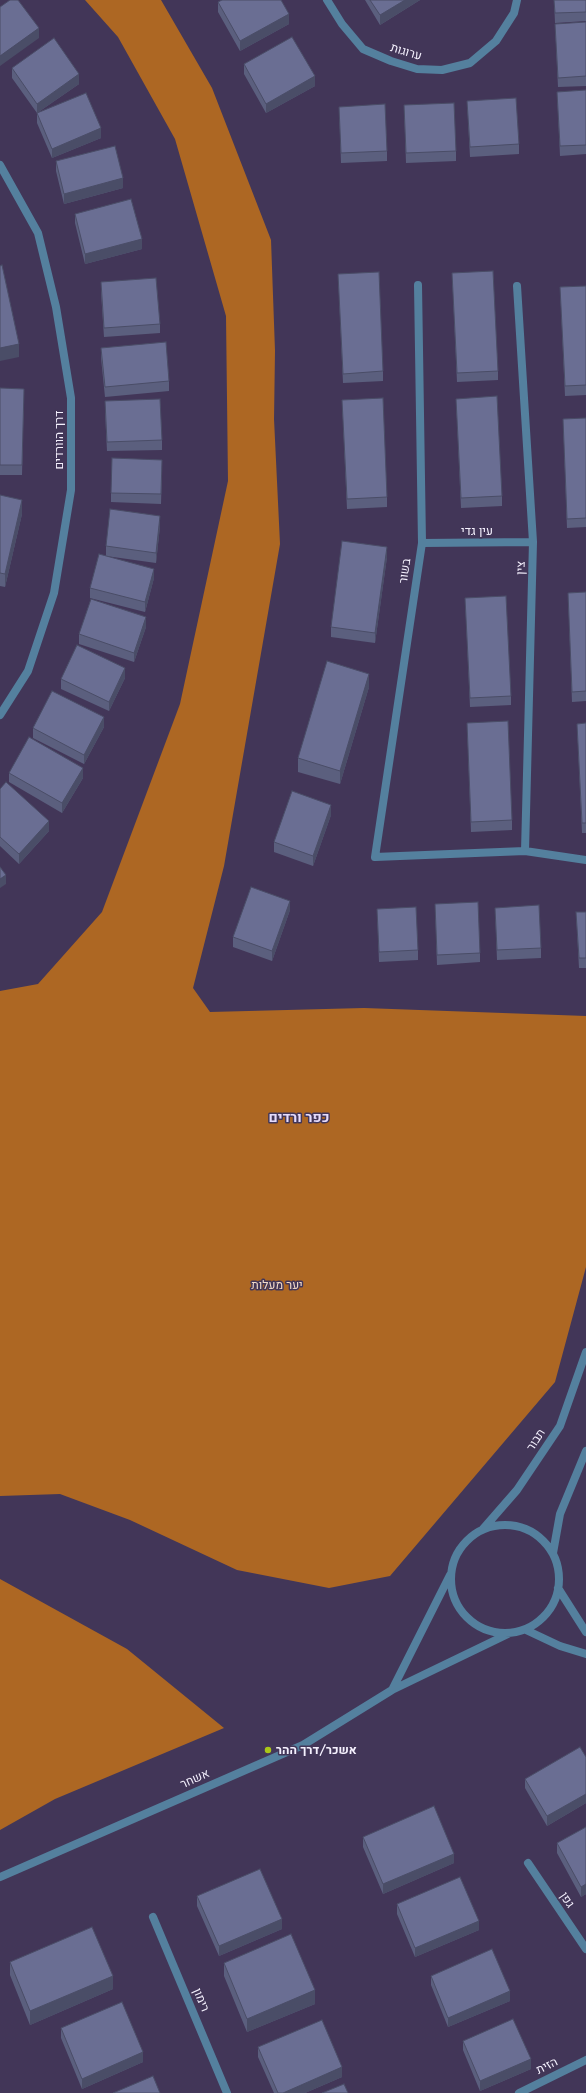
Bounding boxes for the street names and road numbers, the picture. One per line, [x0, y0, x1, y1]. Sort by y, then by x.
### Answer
street label: ערוגות [389, 40, 423, 64]
street label: דרך הוורדים [52, 411, 66, 469]
street label: עין גדי [461, 524, 493, 538]
street label: בשור [396, 557, 414, 585]
street label: צין [514, 561, 528, 575]
street label: תבור [524, 1426, 548, 1454]
street label: אשחר [178, 1766, 212, 1792]
street label: גפן [557, 1890, 577, 1910]
street label: רימון [190, 1986, 212, 2014]
street label: הזית [534, 2055, 560, 2077]

